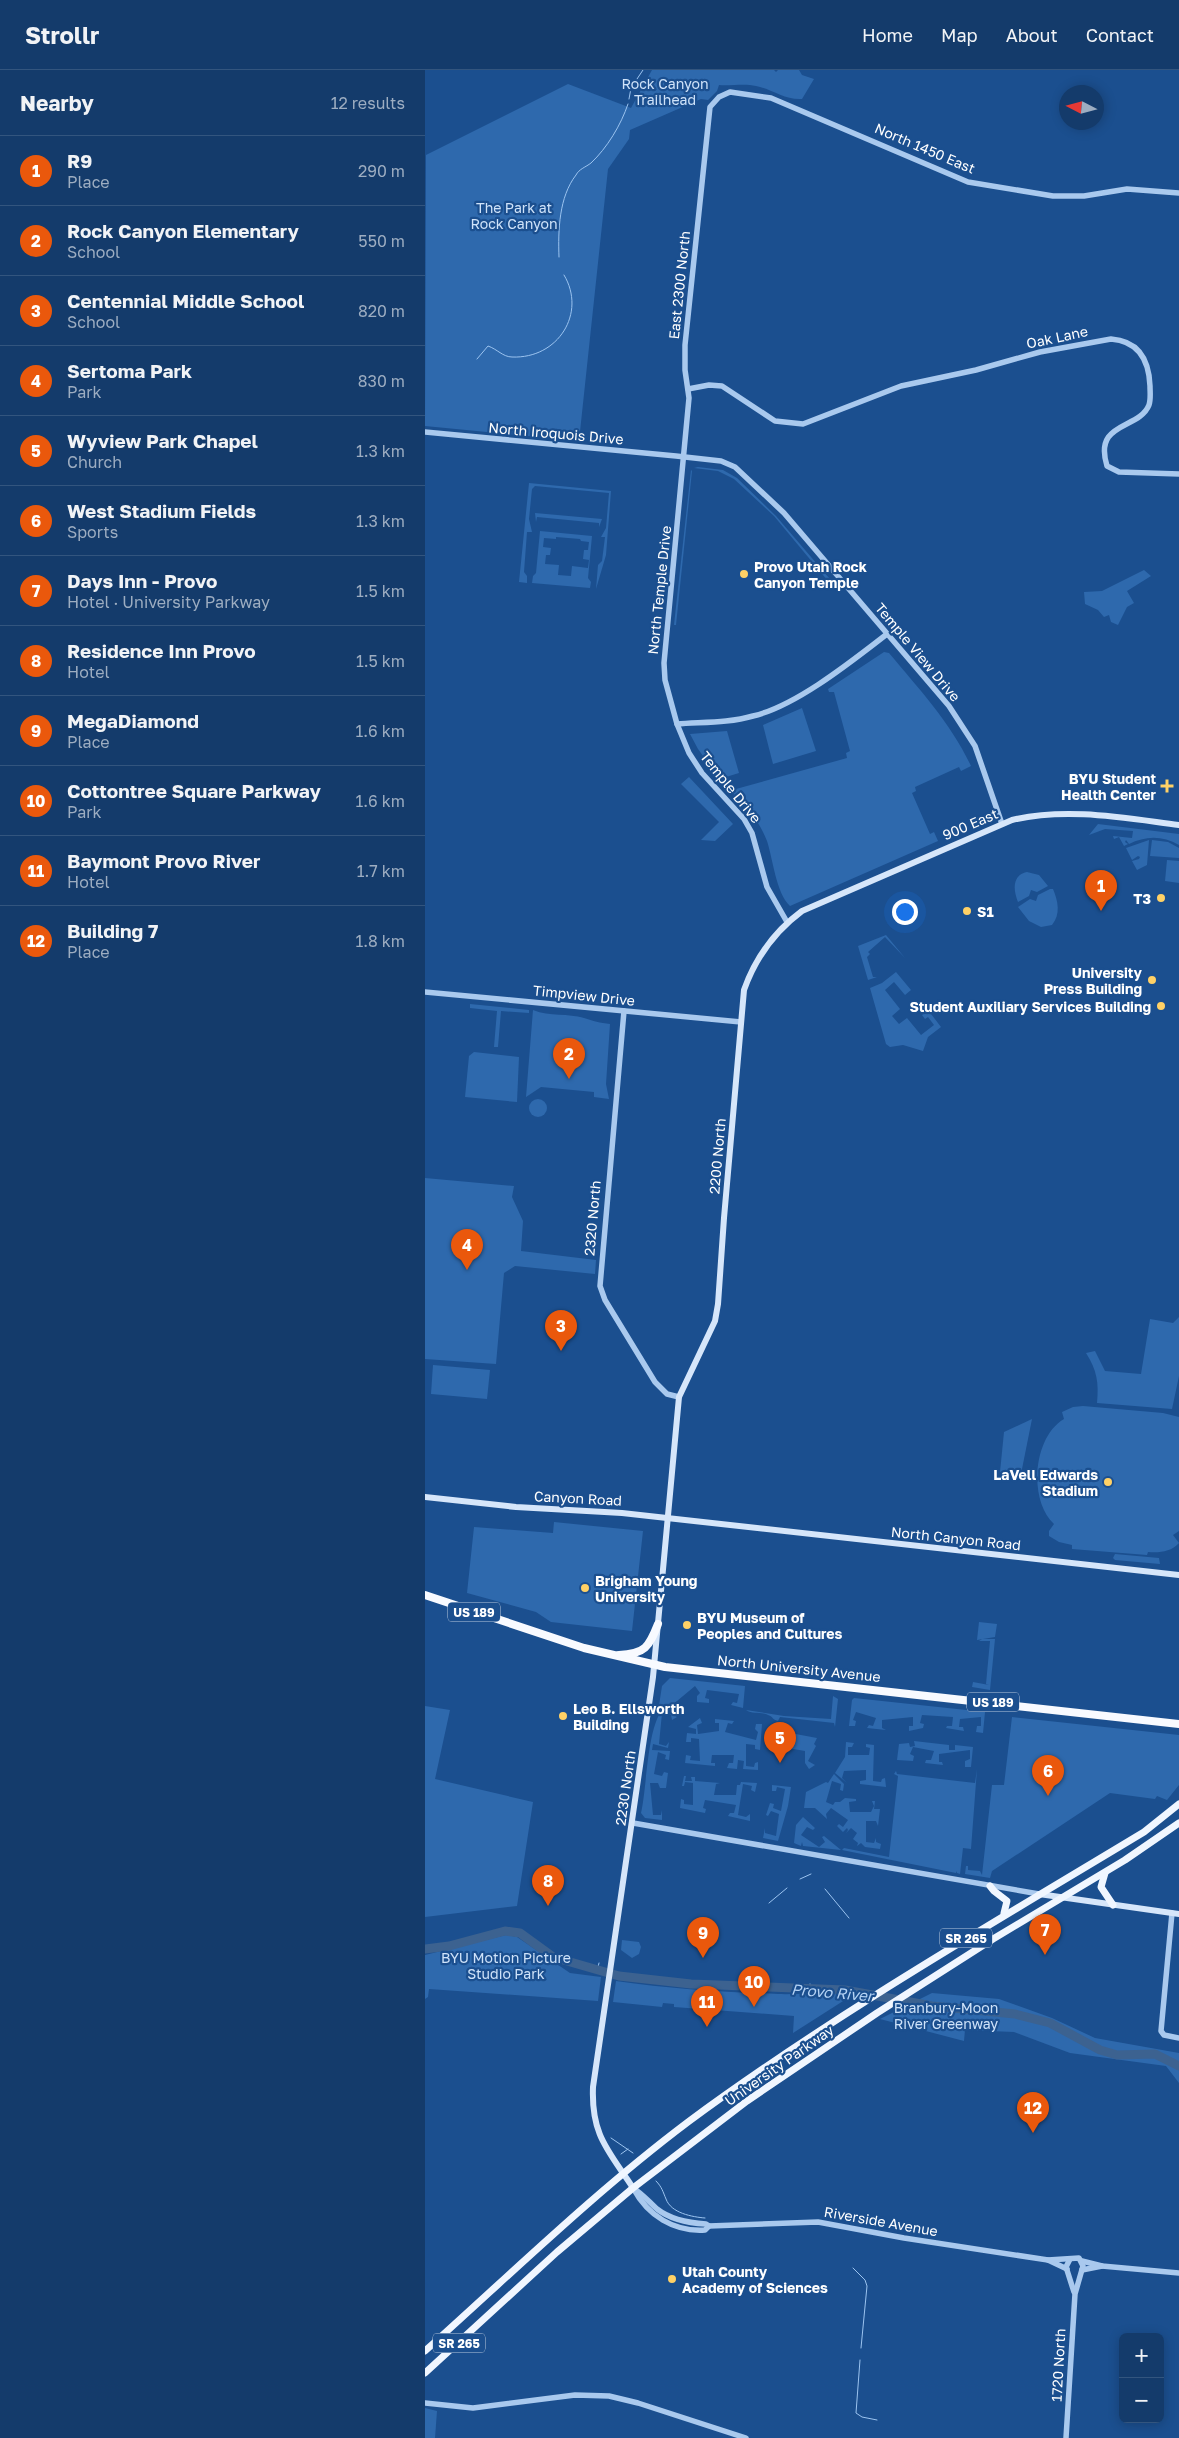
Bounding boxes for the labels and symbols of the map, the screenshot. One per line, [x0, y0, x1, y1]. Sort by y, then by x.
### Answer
park label: Rock Canyon Trailhead [621, 75, 709, 108]
north arrow [1059, 85, 1104, 130]
street label: North 1450 East [872, 119, 978, 177]
park label: The Park at Rock Canyon [470, 199, 558, 232]
street label: East 2300 North [665, 230, 693, 340]
street label: Oak Lane [1025, 322, 1089, 352]
street label: North Iroquois Drive [488, 419, 624, 447]
street label: North Temple Drive [644, 525, 674, 655]
place label: Provo Utah Rock Canyon Temple [754, 558, 867, 591]
marker: Provo Utah Rock Canyon Temple [738, 568, 750, 580]
street label: Temple View Drive [872, 599, 964, 705]
street label: Temple Drive [697, 748, 765, 826]
place label: BYU Student Health Center [1061, 770, 1157, 803]
marker: BYU Student Health Center [1160, 779, 1174, 793]
street label: 900 East [940, 805, 1000, 843]
pin: 1 [1085, 870, 1117, 911]
place label: T3 [1133, 890, 1151, 907]
marker: T3 [1155, 892, 1167, 904]
your location [892, 899, 918, 925]
place label: S1 [977, 903, 994, 920]
marker: S1 [961, 905, 973, 917]
place label: University Press Building [1044, 964, 1143, 997]
marker: University Press Building [1146, 974, 1158, 986]
street label: Timpview Drive [532, 981, 636, 1009]
place label: Student Auxiliary Services Building [909, 998, 1151, 1015]
marker: Student Auxiliary Services Building [1155, 1000, 1167, 1012]
pin: 2 [553, 1038, 585, 1079]
street label: 2200 North [705, 1117, 729, 1195]
street label: 2320 North [580, 1180, 604, 1256]
pin: 4 [451, 1229, 483, 1270]
pin: 3 [545, 1310, 577, 1351]
place label: LaVell Edwards Stadium [993, 1466, 1098, 1499]
marker: LaVell Edwards Stadium [1102, 1476, 1114, 1488]
street label: Canyon Road [534, 1487, 622, 1509]
street label: North Canyon Road [890, 1523, 1022, 1553]
place label: Brigham Young University [595, 1572, 697, 1605]
marker: Brigham Young University [579, 1582, 591, 1594]
road number: US 189 [448, 1602, 500, 1621]
place label: BYU Museum of Peoples and Cultures [697, 1609, 843, 1642]
marker: BYU Museum of Peoples and Cultures [681, 1619, 693, 1631]
street label: North University Avenue [717, 1651, 881, 1685]
road number: US 189 [967, 1692, 1019, 1711]
place label: Leo B. Ellsworth Building [573, 1700, 685, 1733]
marker: Leo B. Ellsworth Building [557, 1710, 569, 1722]
pin: 5 [764, 1722, 796, 1763]
street label: 2230 North [611, 1749, 639, 1827]
pin: 6 [1032, 1755, 1064, 1796]
pin: 8 [532, 1865, 564, 1906]
pin: 7 [1029, 1914, 1061, 1955]
pin: 9 [687, 1917, 719, 1958]
road number: SR 265 [940, 1929, 992, 1948]
park label: BYU Motion Picture Studio Park [441, 1949, 571, 1982]
pin: 10 [738, 1966, 770, 2007]
water label: Provo River [790, 1979, 876, 2005]
pin: 11 [691, 1986, 723, 2027]
park label: Branbury-Moon River Greenway [894, 1999, 998, 2032]
street label: University Parkway [721, 2021, 837, 2109]
pin: 12 [1017, 2092, 1049, 2133]
street label: Riverside Avenue [823, 2203, 939, 2239]
place label: Utah County Academy of Sciences [682, 2263, 828, 2296]
marker: Utah County Academy of Sciences [666, 2273, 678, 2285]
street label: 1720 North [1048, 2328, 1068, 2402]
road number: SR 265 [433, 2334, 485, 2352]

